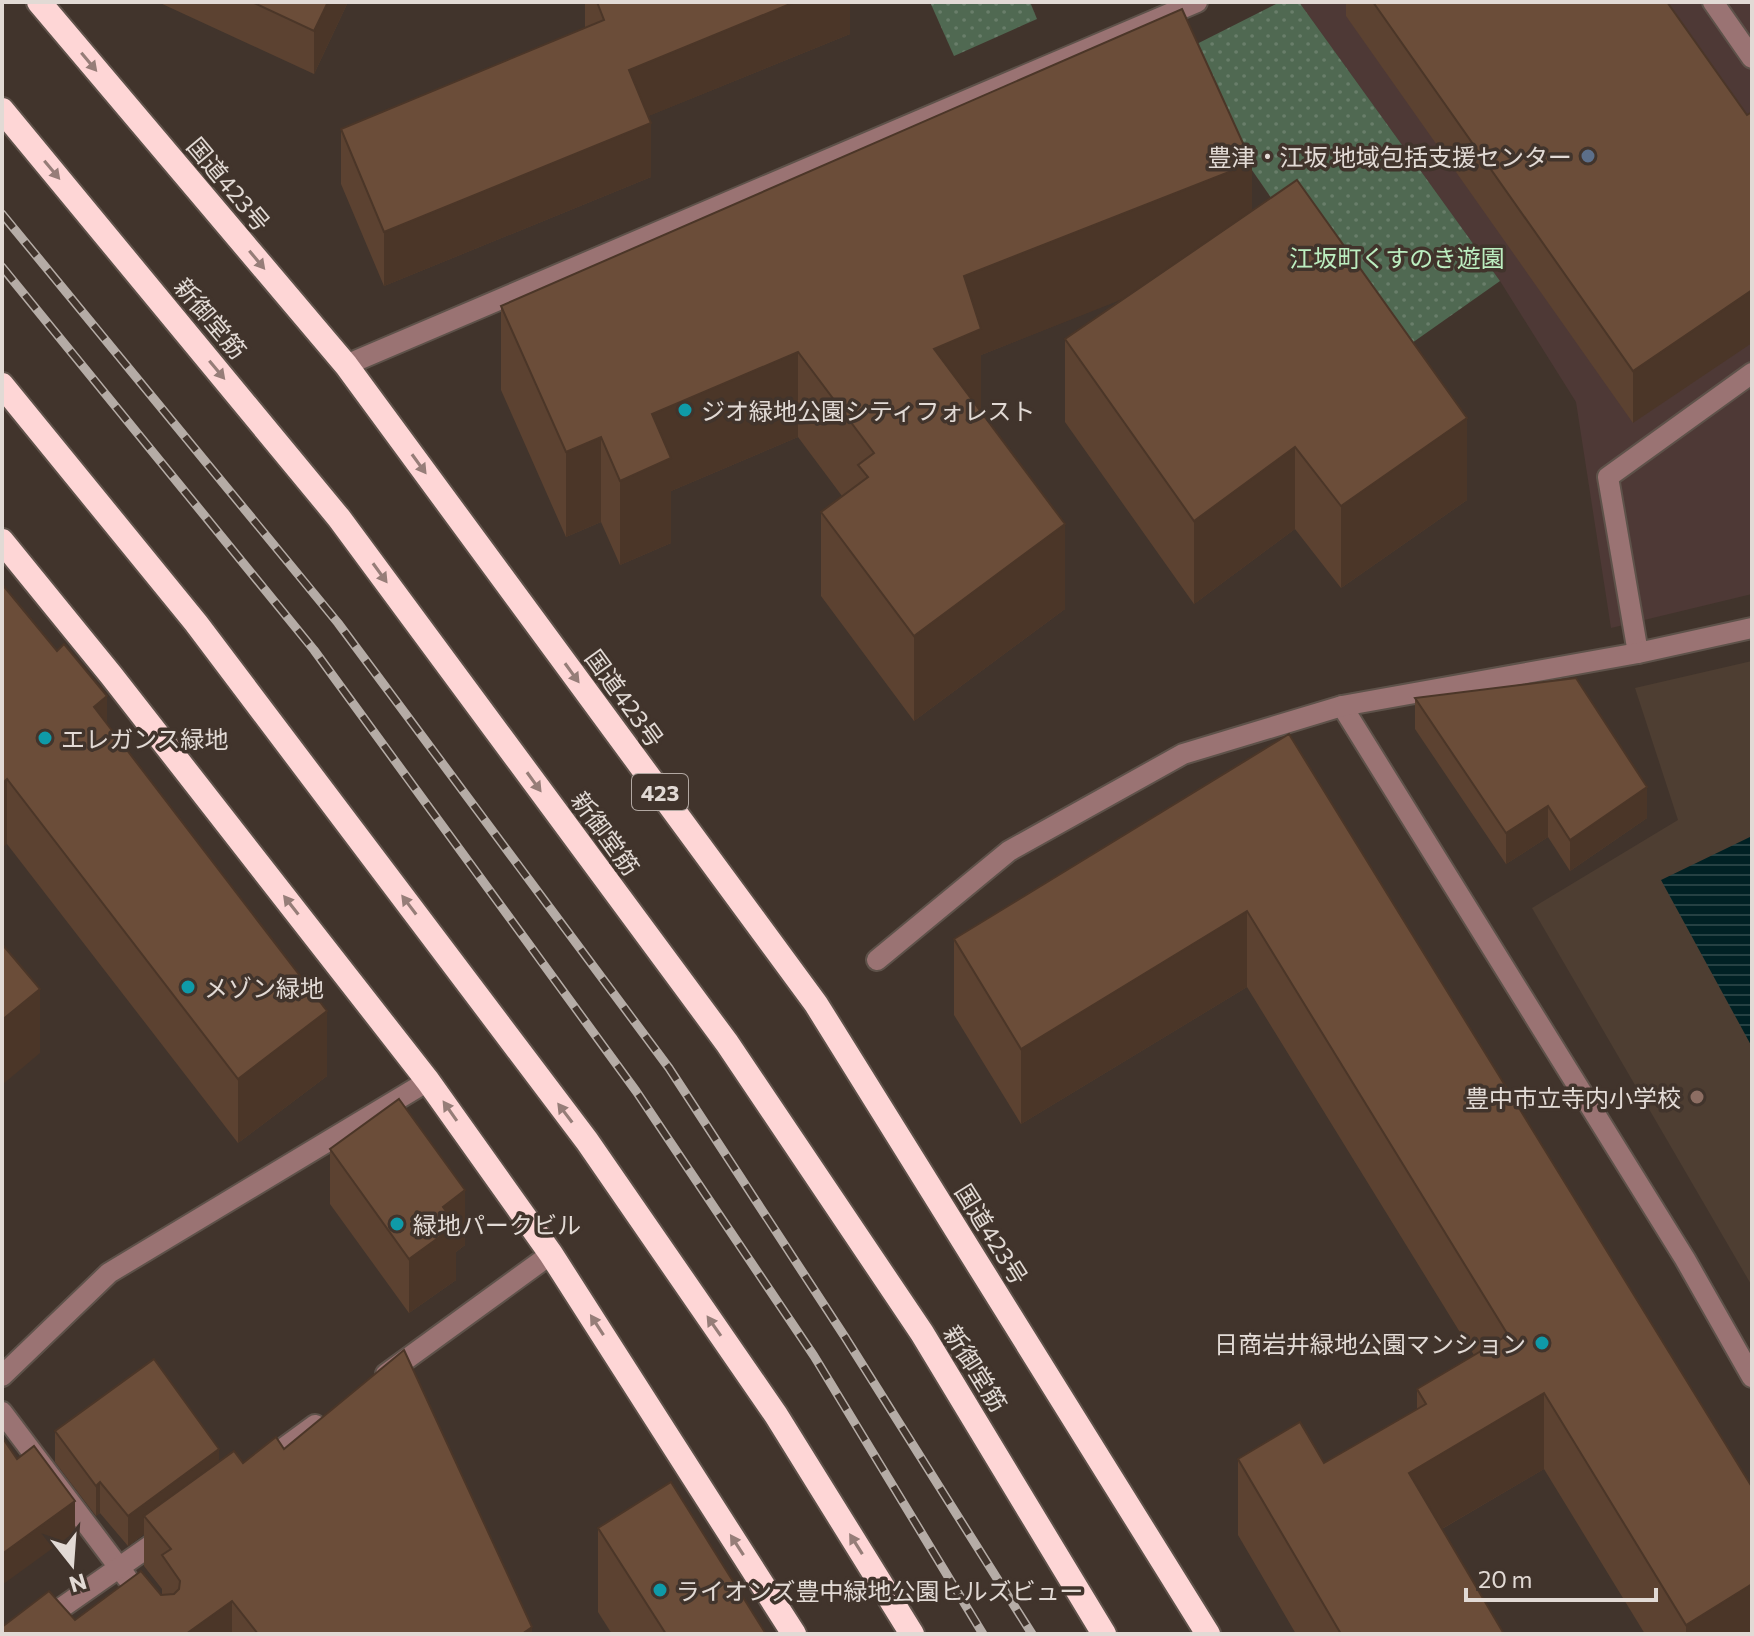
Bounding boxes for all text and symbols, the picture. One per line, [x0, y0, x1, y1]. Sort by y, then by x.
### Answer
one-way arrow [80, 51, 97, 71]
street label: 国道423号 [182, 131, 276, 237]
place label: 豊津・江坂 地域包括支援センター [1207, 142, 1572, 171]
marker: 豊津・江坂 地域包括支援センター [1579, 147, 1597, 165]
one-way arrow [43, 160, 60, 180]
park label: 江坂町くすのき遊園 [1289, 243, 1505, 272]
one-way arrow [248, 250, 265, 270]
street label: 新御堂筋 [169, 272, 253, 364]
one-way arrow [208, 360, 225, 380]
place label: ジオ緑地公園シティフォレスト [701, 396, 1036, 425]
marker: ジオ緑地公園シティフォレスト [676, 401, 694, 419]
one-way arrow [410, 454, 426, 474]
one-way arrow [371, 563, 387, 583]
street label: 国道423号 [580, 644, 670, 752]
one-way arrow [564, 663, 580, 684]
place label: エレガンス緑地 [61, 724, 229, 753]
marker: エレガンス緑地 [36, 729, 54, 747]
one-way arrow [526, 772, 542, 793]
road number: 423 [632, 774, 688, 810]
street label: 新御堂筋 [566, 786, 646, 880]
one-way arrow [283, 895, 300, 915]
one-way arrow [401, 895, 417, 916]
place label: メゾン緑地 [204, 973, 324, 1002]
marker: メゾン緑地 [179, 978, 197, 996]
place label: 豊中市立寺内小学校 [1465, 1083, 1681, 1112]
marker: 豊中市立寺内小学校 [1688, 1088, 1706, 1106]
one-way arrow [442, 1100, 458, 1122]
one-way arrow [558, 1103, 574, 1123]
street label: 国道423号 [950, 1178, 1034, 1290]
place label: 緑地パークビル [413, 1210, 581, 1239]
marker: 緑地パークビル [388, 1215, 406, 1233]
one-way arrow [589, 1315, 604, 1336]
one-way arrow [707, 1315, 722, 1336]
street label: 新御堂筋 [938, 1320, 1014, 1416]
place label: 日商岩井緑地公園マンション [1214, 1329, 1526, 1358]
marker: 日商岩井緑地公園マンション [1533, 1334, 1551, 1352]
north arrow [32, 1524, 112, 1604]
one-way arrow [849, 1533, 863, 1555]
one-way arrow [729, 1534, 744, 1555]
scale bar [1466, 1552, 1656, 1602]
text: 20 m [1478, 1564, 1532, 1593]
text: N [66, 1568, 90, 1599]
place label: ライオンズ豊中緑地公園ヒルズビュー [676, 1576, 1084, 1605]
marker: ライオンズ豊中緑地公園ヒルズビュー [651, 1581, 669, 1599]

